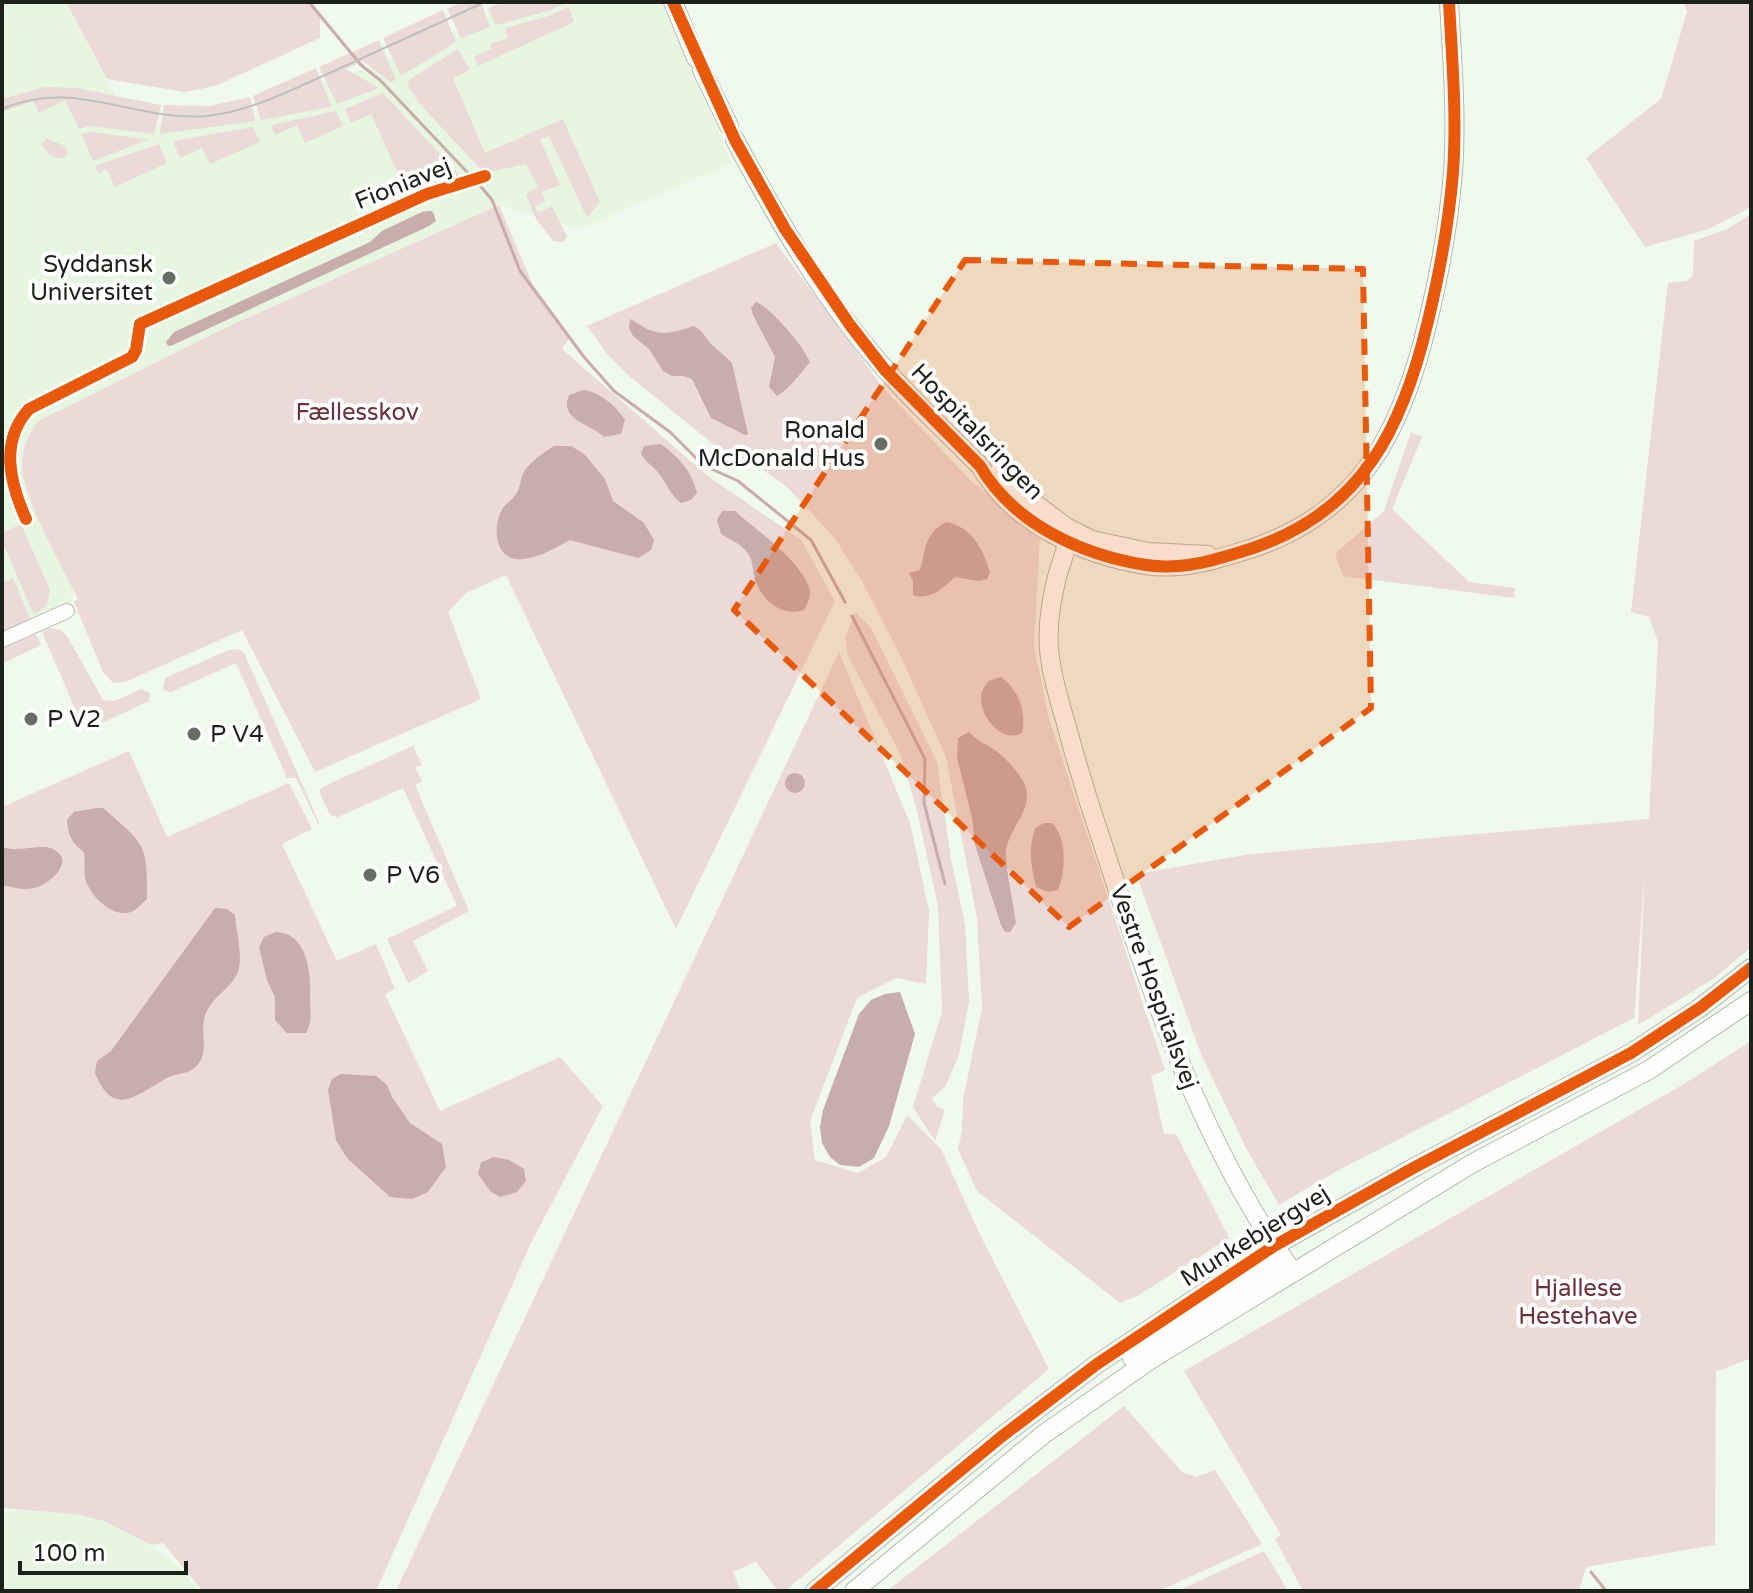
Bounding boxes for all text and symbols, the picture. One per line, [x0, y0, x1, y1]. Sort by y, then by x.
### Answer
street label: Fioniavej [351, 152, 455, 216]
place label: Syddansk Universitet [30, 250, 153, 307]
marker: Syddansk Universitet [160, 269, 178, 287]
street label: Hospitalsringen [905, 358, 1049, 506]
park label: Fællesskov [295, 398, 419, 427]
place label: Ronald McDonald Hus [698, 416, 865, 473]
marker: Ronald McDonald Hus [872, 435, 890, 453]
place label: P V2 [47, 705, 101, 734]
marker: P V2 [22, 710, 40, 728]
place label: P V4 [210, 720, 264, 749]
marker: P V4 [185, 725, 203, 743]
place label: P V6 [386, 861, 440, 890]
marker: P V6 [361, 866, 379, 884]
street label: Vestre Hospitalsvej [1104, 881, 1204, 1093]
street label: Munkebjergvej [1175, 1179, 1335, 1293]
park label: Hjallese Hestehave [1518, 1274, 1638, 1331]
scale bar [20, 1525, 186, 1575]
text: 100 m [32, 1539, 106, 1568]

